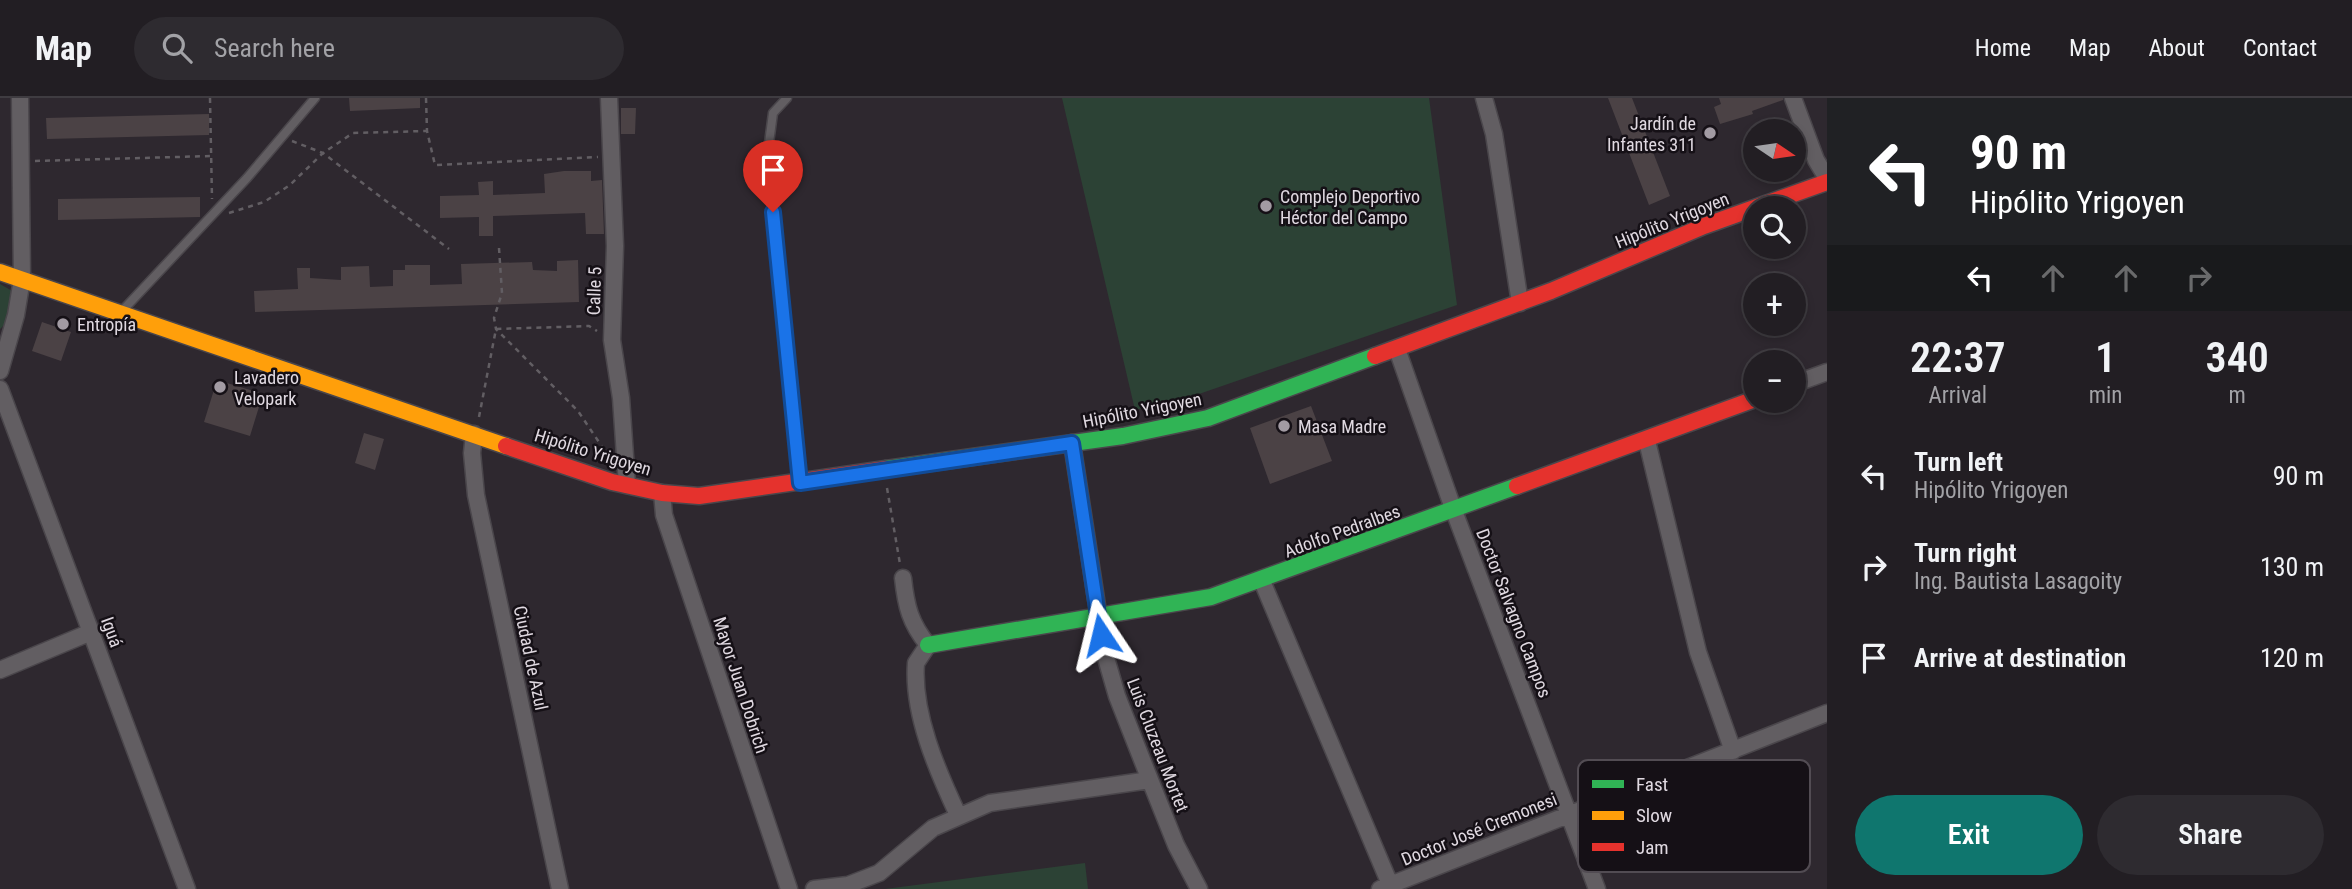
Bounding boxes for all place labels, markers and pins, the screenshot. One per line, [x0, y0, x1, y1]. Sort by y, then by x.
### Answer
place label: Jardín de Infantes 311 [1607, 113, 1696, 155]
marker: Jardín de Infantes 311 [1702, 125, 1718, 141]
pin [743, 140, 803, 212]
place label: Complejo Deportivo Héctor del Campo [1280, 186, 1420, 228]
marker: Complejo Deportivo Héctor del Campo [1258, 198, 1274, 214]
place label: Entropía [77, 314, 136, 335]
marker: Entropía [55, 316, 71, 332]
place label: Lavadero Velopark [234, 367, 299, 409]
marker: Lavadero Velopark [212, 379, 228, 395]
place label: Masa Madre [1298, 416, 1386, 437]
marker: Masa Madre [1276, 418, 1292, 434]

